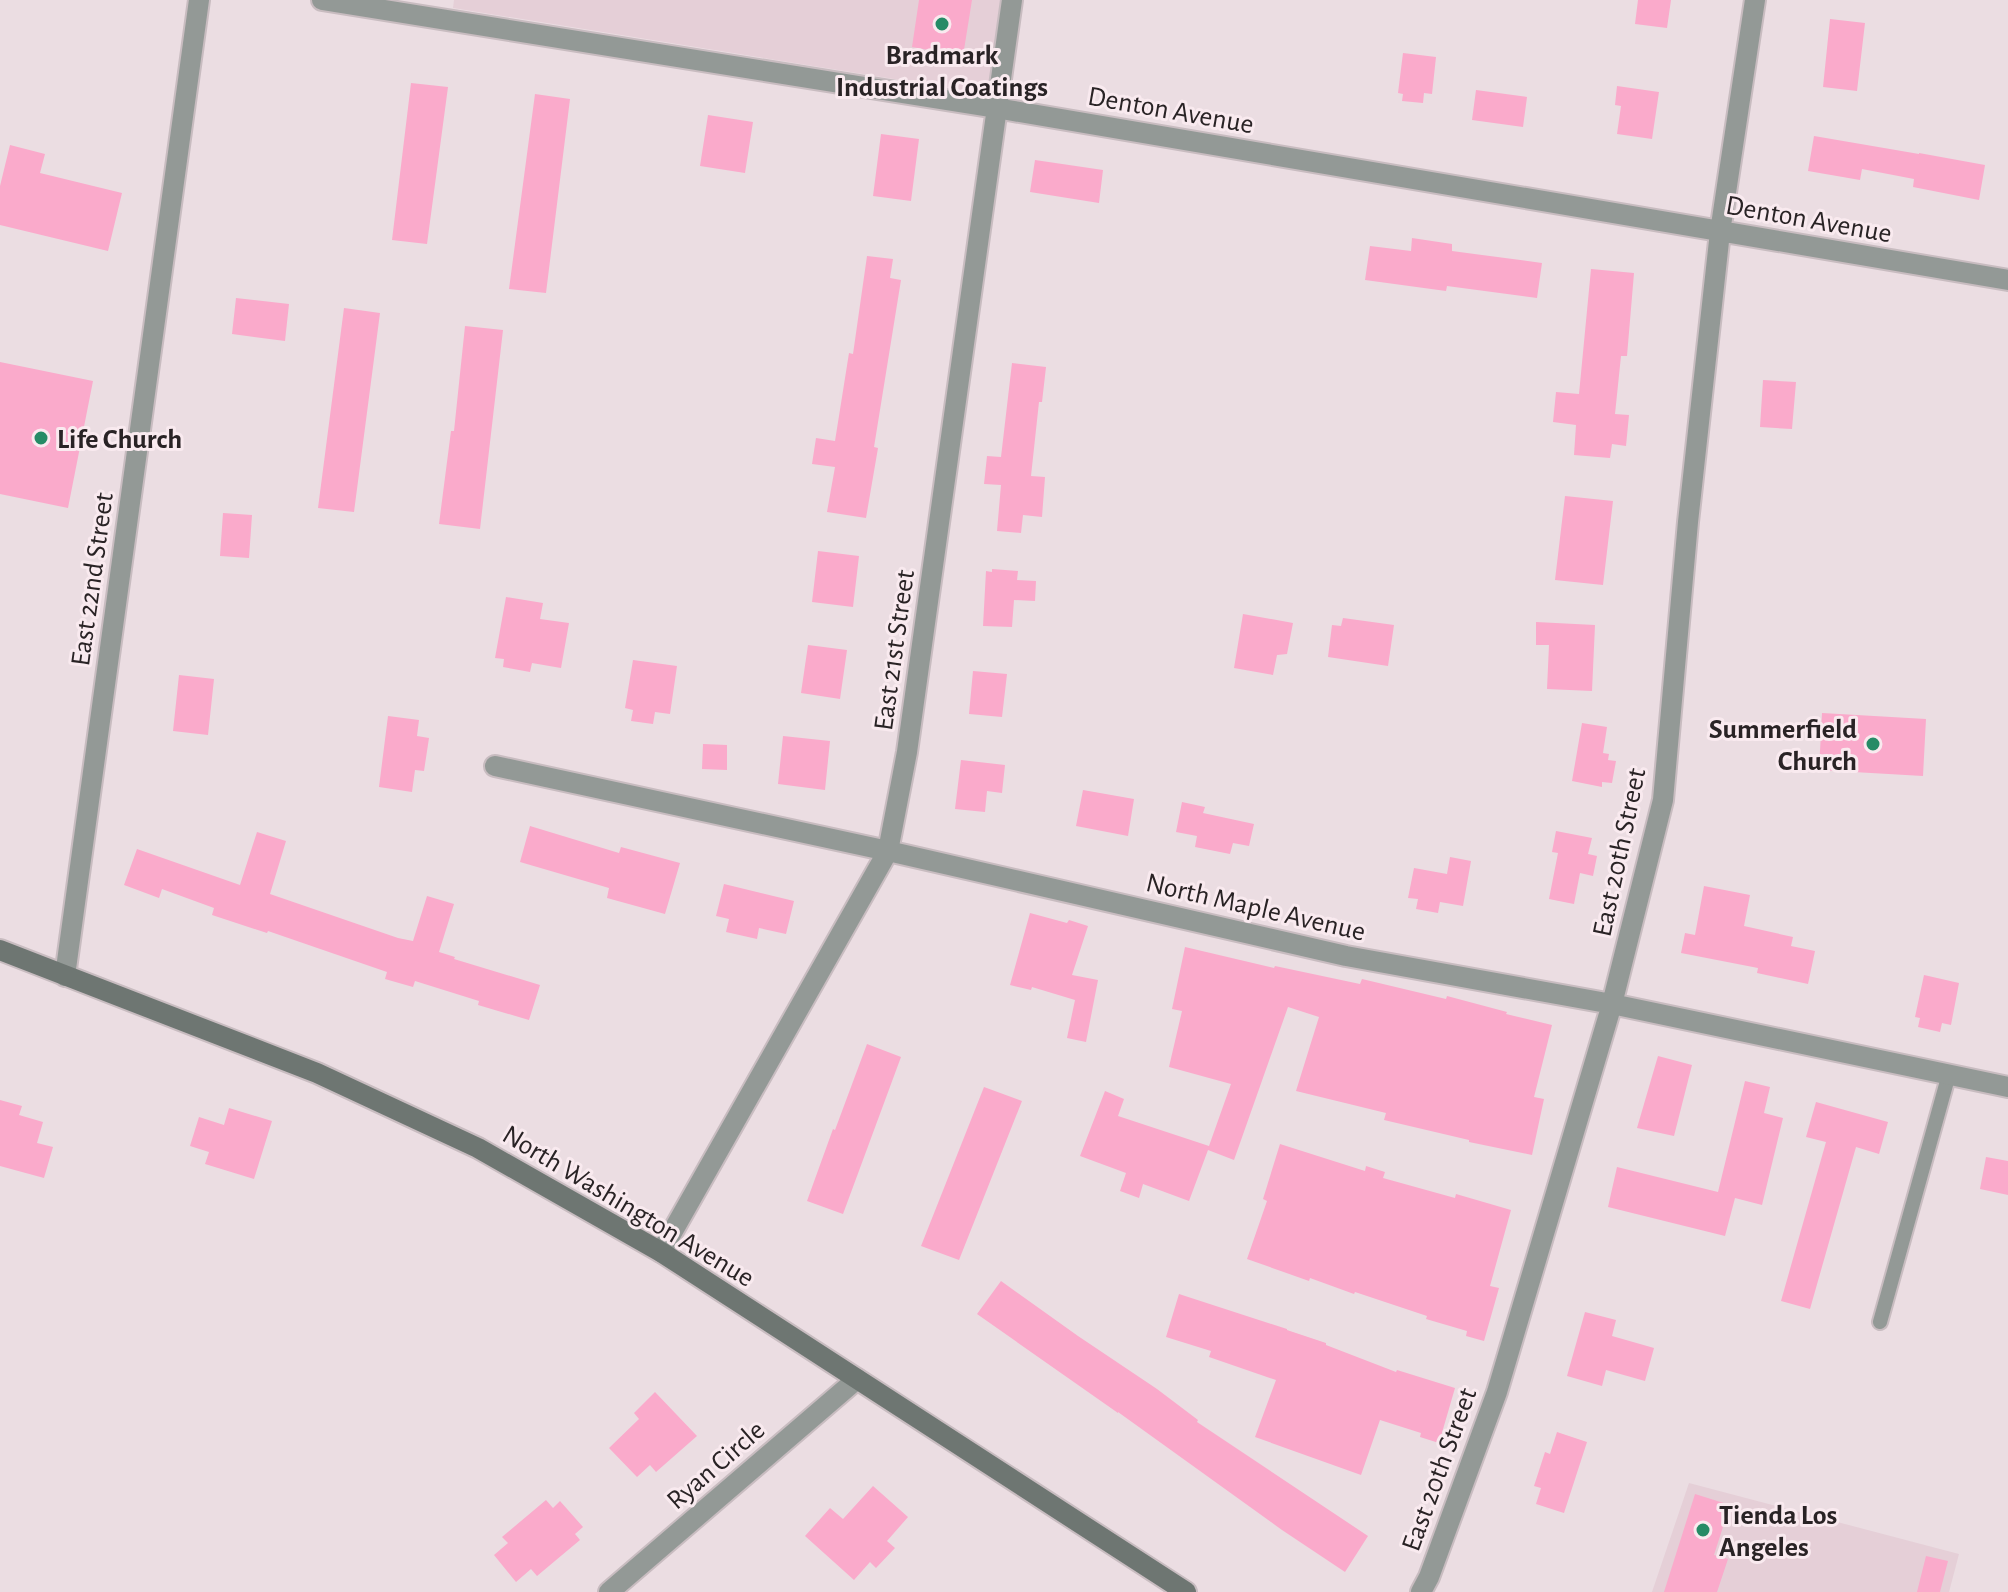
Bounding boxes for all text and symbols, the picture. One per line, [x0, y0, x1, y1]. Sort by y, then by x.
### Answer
marker: Bradmark Industrial Coatings [933, 15, 951, 33]
place label: Bradmark Industrial Coatings [836, 42, 1048, 102]
street label: Denton Avenue [1085, 83, 1256, 139]
street label: Denton Avenue [1723, 192, 1894, 248]
place label: Life Church [57, 426, 182, 454]
marker: Life Church [32, 429, 50, 447]
street label: East 22nd Street [67, 491, 119, 668]
street label: East 21st Street [870, 568, 920, 732]
place label: Summerfield Church [1709, 716, 1857, 776]
marker: Summerfield Church [1864, 735, 1882, 753]
street label: East 20th Street [1588, 766, 1651, 939]
street label: North Maple Avenue [1143, 869, 1368, 947]
street label: North Washington Avenue [497, 1121, 759, 1293]
street label: East 20th Street [1397, 1384, 1482, 1555]
street label: Ryan Circle [662, 1416, 770, 1515]
place label: Tienda Los Angeles [1719, 1502, 1837, 1562]
marker: Tienda Los Angeles [1694, 1521, 1712, 1539]

